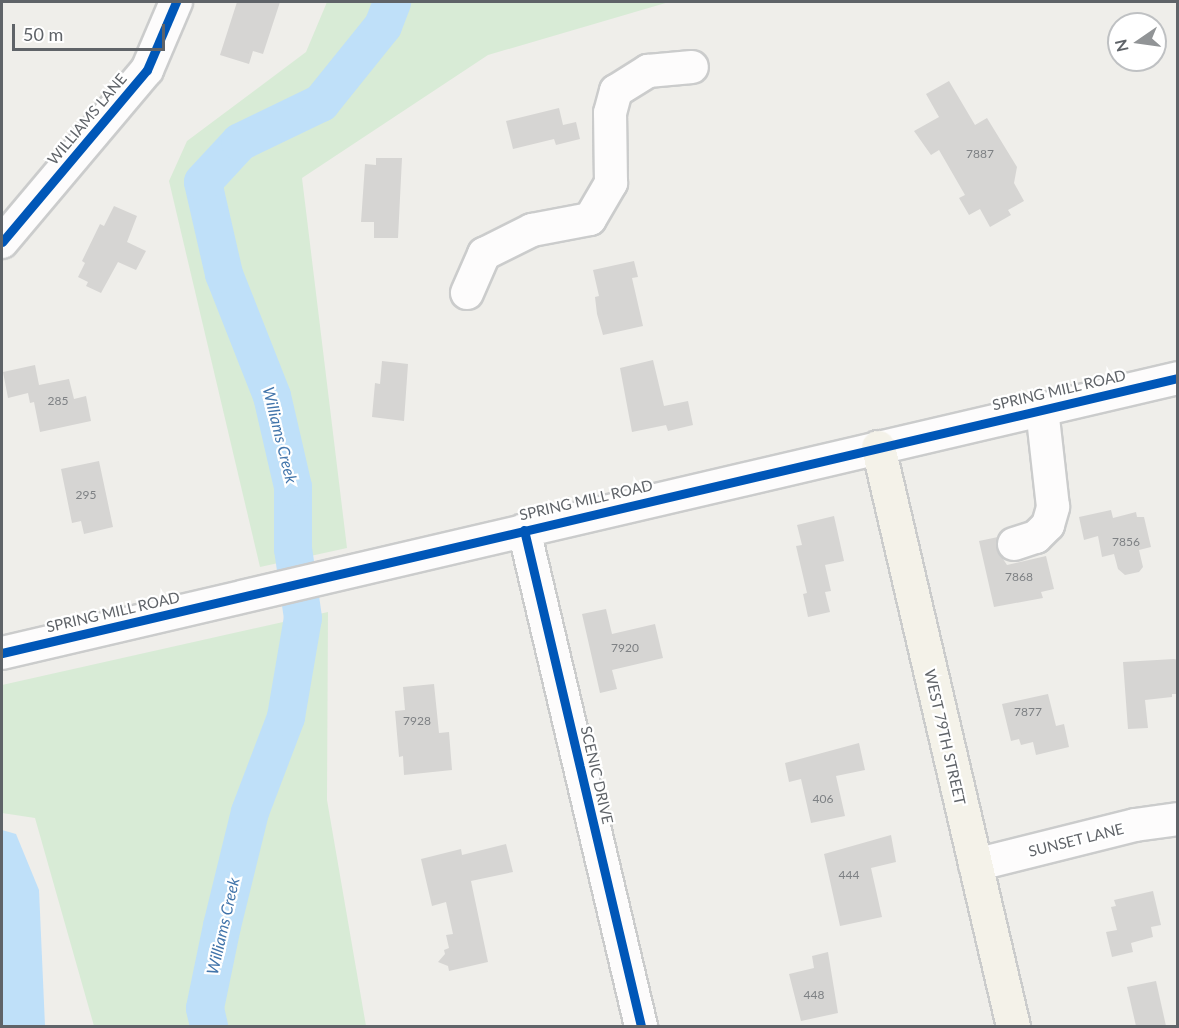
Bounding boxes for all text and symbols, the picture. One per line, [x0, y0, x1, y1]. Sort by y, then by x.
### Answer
scale bar [15, 12, 168, 50]
north arrow [1107, 12, 1167, 72]
text: 50 m [23, 23, 63, 45]
text: N [1110, 38, 1132, 54]
street label: WILLIAMS LANE [44, 70, 130, 168]
house number: 7887 [966, 147, 994, 161]
street label: SPRING MILL ROAD [990, 366, 1128, 414]
water label: Williams Creek [259, 385, 301, 485]
house number: 285 [48, 394, 68, 408]
street label: SPRING MILL ROAD [517, 476, 655, 524]
house number: 295 [76, 488, 96, 502]
house number: 7856 [1112, 535, 1140, 549]
house number: 7868 [1005, 570, 1033, 584]
street label: SPRING MILL ROAD [44, 588, 182, 636]
house number: 7920 [611, 641, 639, 655]
street label: WEST 79TH STREET [921, 667, 969, 807]
house number: 7877 [1014, 705, 1042, 719]
house number: 7928 [403, 714, 431, 728]
street label: SCENIC DRIVE [577, 724, 617, 826]
house number: 406 [813, 792, 833, 806]
street label: SUNSET LANE [1026, 819, 1126, 861]
house number: 444 [839, 868, 859, 882]
water label: Williams Creek [203, 876, 243, 976]
house number: 448 [804, 988, 824, 1002]

